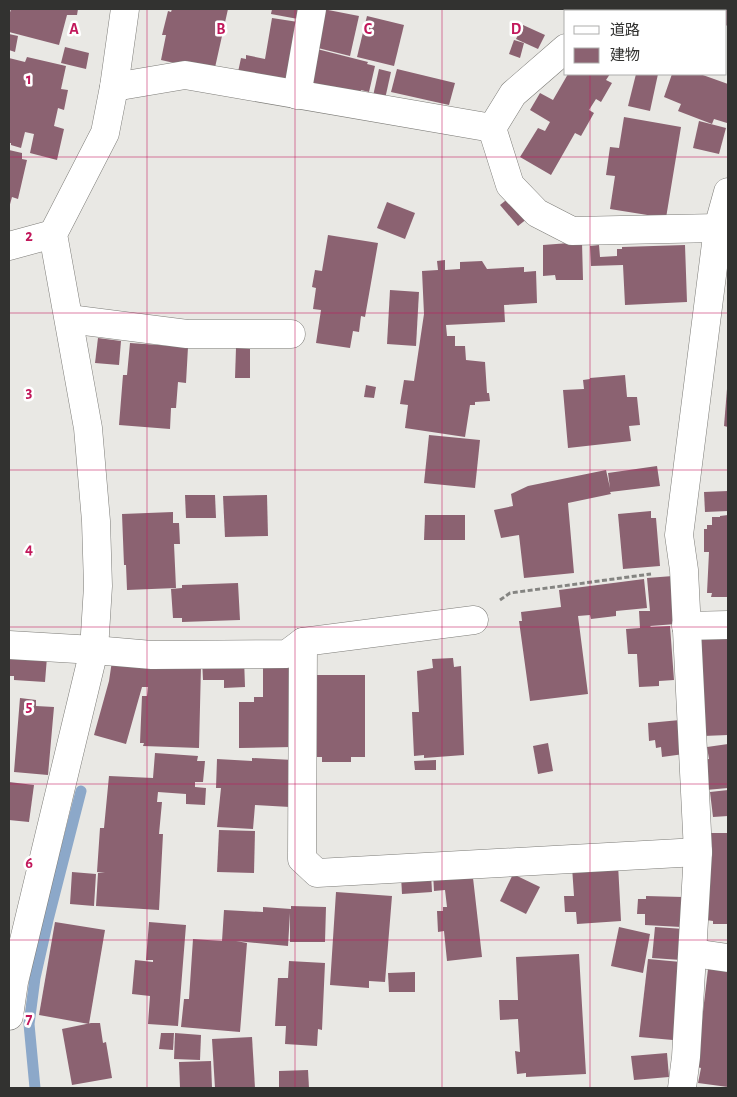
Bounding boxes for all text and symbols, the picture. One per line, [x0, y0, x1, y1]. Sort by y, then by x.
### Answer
legend [564, 10, 727, 75]
text: A [69, 21, 79, 37]
text: B [216, 21, 226, 37]
text: C [364, 21, 373, 37]
text: D [511, 21, 522, 37]
text: 道路 [610, 22, 640, 38]
text: 建物 [610, 47, 640, 63]
text: 1 [26, 71, 32, 87]
text: 2 [25, 228, 33, 244]
text: 3 [26, 384, 33, 400]
text: 4 [25, 541, 33, 557]
text: 5 [26, 698, 33, 714]
text: 6 [25, 855, 33, 871]
text: 7 [26, 1011, 33, 1027]

